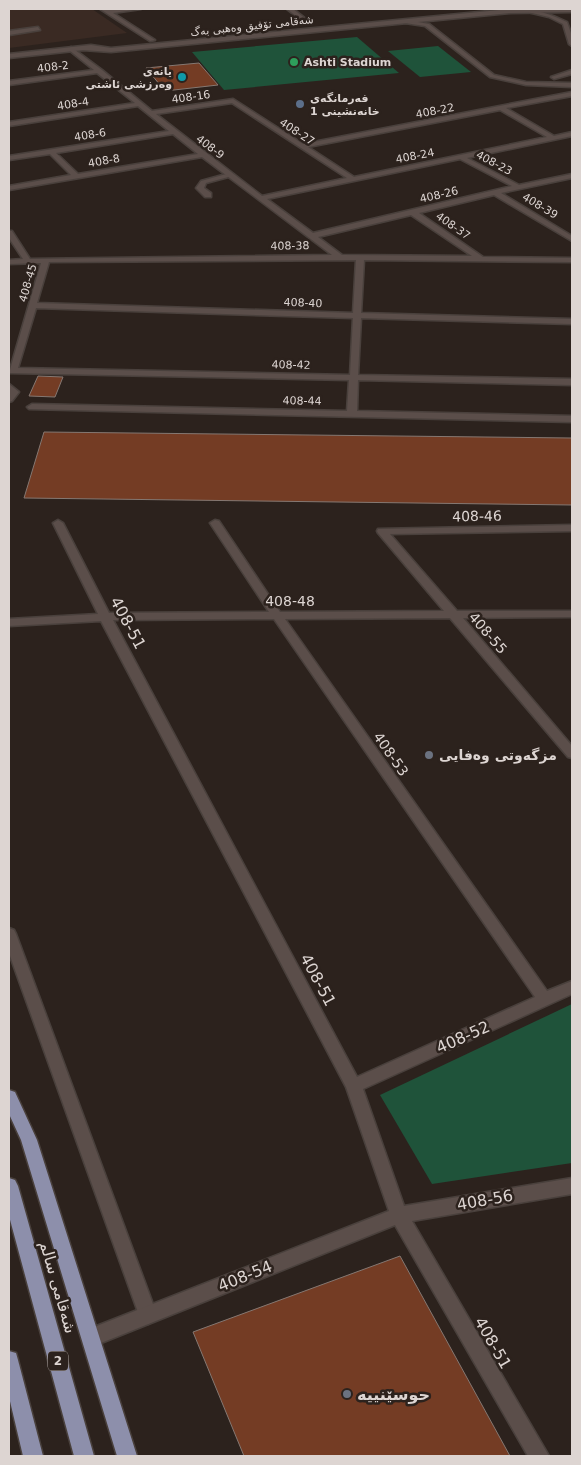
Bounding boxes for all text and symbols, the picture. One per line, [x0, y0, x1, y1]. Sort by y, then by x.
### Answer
street label: شەقامی تۆفیق وەهبی بەگ [190, 13, 314, 40]
marker: Ashti Stadium [288, 56, 300, 68]
place label: Ashti Stadium [304, 56, 391, 69]
street label: 408-2 [36, 59, 70, 75]
place label: یانەی وەرزشی ئاشتی [86, 65, 172, 91]
marker: یانەی وەرزشی ئاشتی [176, 71, 188, 83]
street label: 408-16 [171, 88, 211, 106]
place label: فەرمانگەی خانەنشینی 1 [310, 92, 380, 118]
street label: 408-4 [56, 95, 90, 113]
marker: فەرمانگەی خانەنشینی 1 [294, 98, 306, 110]
street label: 408-22 [415, 101, 455, 121]
street label: 408-27 [277, 116, 317, 148]
street label: 408-6 [73, 126, 107, 144]
street label: 408-9 [193, 132, 227, 162]
street label: 408-24 [395, 146, 435, 166]
street label: 408-23 [474, 148, 514, 178]
street label: 408-8 [87, 152, 121, 170]
street label: 408-26 [419, 184, 459, 206]
street label: 408-39 [520, 190, 560, 222]
street label: 408-37 [433, 209, 473, 243]
street label: 408-38 [270, 239, 310, 253]
street label: 408-45 [16, 262, 40, 304]
street label: 408-40 [283, 296, 323, 310]
street label: 408-42 [271, 358, 311, 372]
street label: 408-44 [282, 394, 322, 408]
street label: 408-46 [452, 508, 502, 524]
street label: 408-48 [265, 593, 315, 609]
street label: 408-51 [106, 594, 150, 652]
street label: 408-55 [466, 609, 510, 657]
street label: 408-53 [370, 729, 412, 779]
place label: مزگەوتی وەفایی [439, 747, 557, 764]
marker: مزگەوتی وەفایی [423, 749, 435, 761]
street label: 408-51 [296, 951, 340, 1009]
street label: 408-52 [433, 1017, 493, 1057]
street label: 408-56 [455, 1186, 515, 1214]
street label: شەقامی سالم [36, 1239, 80, 1335]
street label: 408-54 [215, 1257, 275, 1295]
street label: 408-51 [471, 1314, 515, 1372]
road number: 2 [48, 1352, 68, 1370]
place label: حوسێنییە [357, 1385, 430, 1404]
marker: حوسێنییە [341, 1388, 353, 1400]

